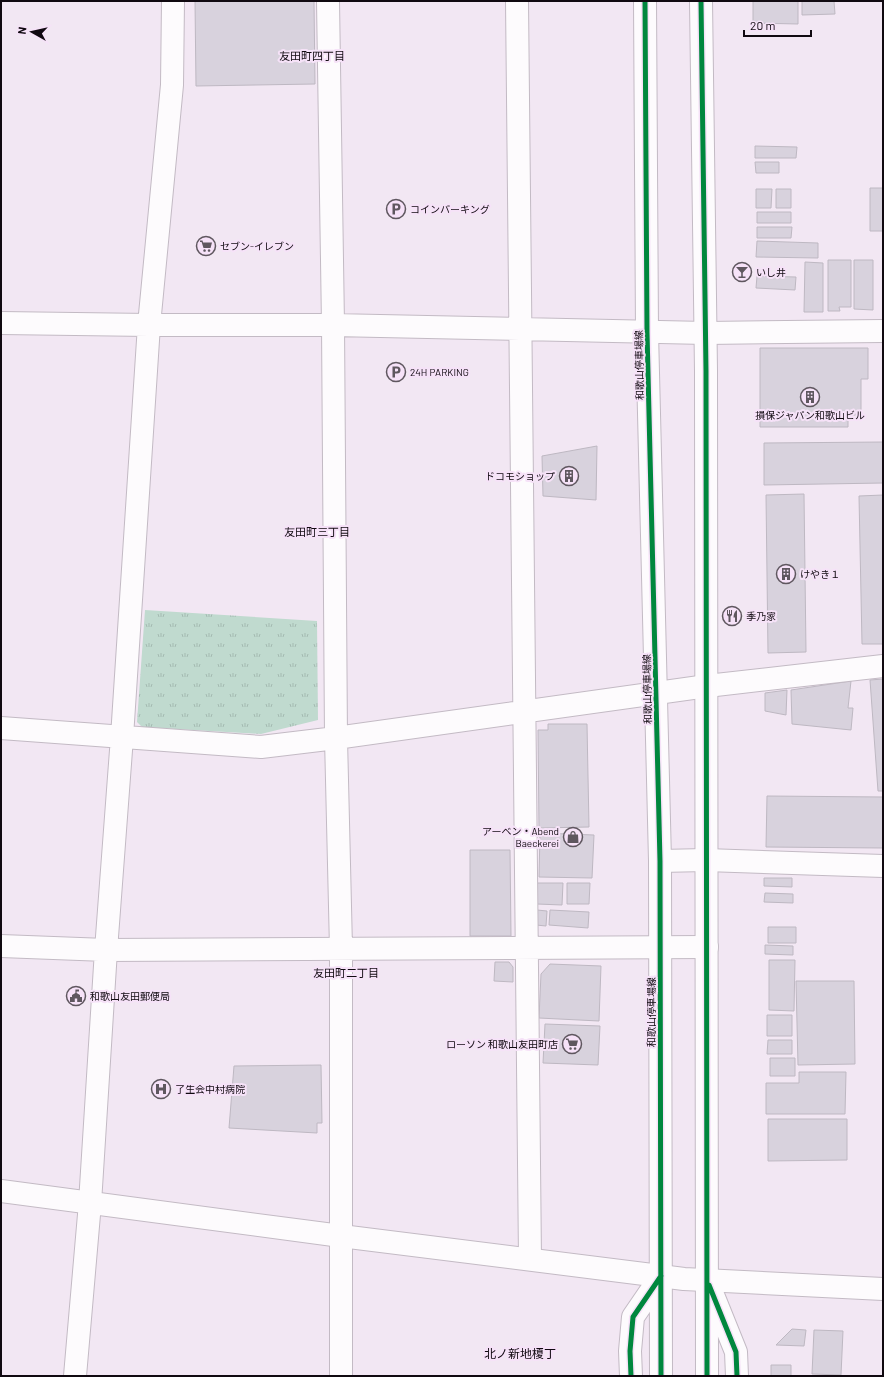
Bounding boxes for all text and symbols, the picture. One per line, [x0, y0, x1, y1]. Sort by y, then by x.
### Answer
north arrow [12, 12, 52, 52]
scale bar [744, 12, 811, 38]
text: 20 m [750, 18, 776, 32]
text: N [15, 26, 29, 35]
district label: 友田町四丁目 [279, 49, 345, 62]
parking icon: コインパーキング [385, 198, 407, 220]
place label: コインパーキング [410, 203, 490, 215]
supermarket icon: セブン-イレブン [195, 235, 217, 257]
place label: セブン-イレブン [220, 240, 294, 252]
bar icon: いし井 [731, 261, 753, 283]
place label: いし井 [756, 266, 786, 278]
street label: 和歌山停車場線 [632, 330, 646, 400]
parking icon: 24H PARKING [385, 361, 407, 383]
place label: 24H PARKING [410, 366, 469, 378]
building icon: 損保ジャパン和歌山ビル [799, 386, 821, 408]
place label: 損保ジャパン和歌山ビル [755, 409, 865, 421]
building icon: ドコモショップ [558, 465, 580, 487]
place label: ドコモショップ [485, 470, 555, 482]
district label: 友田町三丁目 [284, 525, 350, 538]
building icon: けやき１ [775, 563, 797, 585]
place label: けやき１ [800, 568, 840, 580]
restaurant icon: 季乃家 [721, 605, 743, 627]
place label: 季乃家 [746, 610, 776, 622]
street label: 和歌山停車場線 [640, 654, 654, 724]
place label: アーベン・Abend Baeckerei [482, 825, 559, 849]
shop icon: アーベン・Abend Baeckerei [562, 826, 584, 848]
district label: 友田町二丁目 [313, 966, 379, 979]
street label: 和歌山停車場線 [645, 977, 657, 1047]
public building icon: 和歌山友田郵便局 [65, 985, 87, 1007]
place label: 和歌山友田郵便局 [90, 990, 170, 1002]
supermarket icon: ローソン 和歌山友田町店 [561, 1033, 583, 1055]
place label: ローソン 和歌山友田町店 [446, 1038, 558, 1050]
hospital icon: 了生会中村病院 [150, 1078, 172, 1100]
place label: 了生会中村病院 [175, 1083, 245, 1095]
district label: 北ノ新地榎丁 [484, 1346, 556, 1360]

